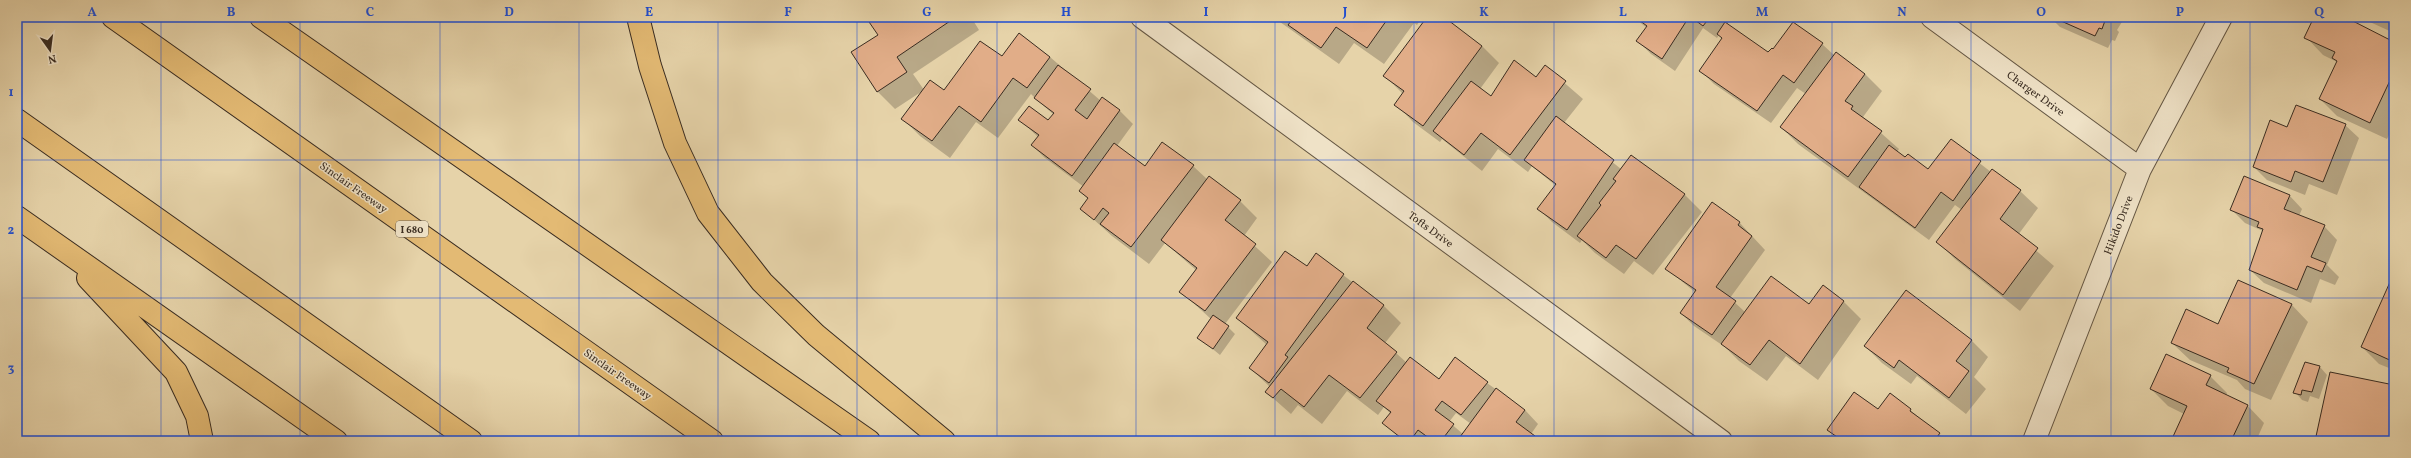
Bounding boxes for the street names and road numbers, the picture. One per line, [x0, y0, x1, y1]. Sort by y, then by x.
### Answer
street label: Charger Drive [2003, 68, 2067, 120]
street label: Sinclair Freeway [316, 159, 390, 217]
street label: Hikido Drive [2101, 194, 2138, 257]
street label: Tofts Drive [1404, 209, 1456, 252]
road number: I 680 [396, 221, 428, 237]
street label: Sinclair Freeway [580, 346, 654, 404]

